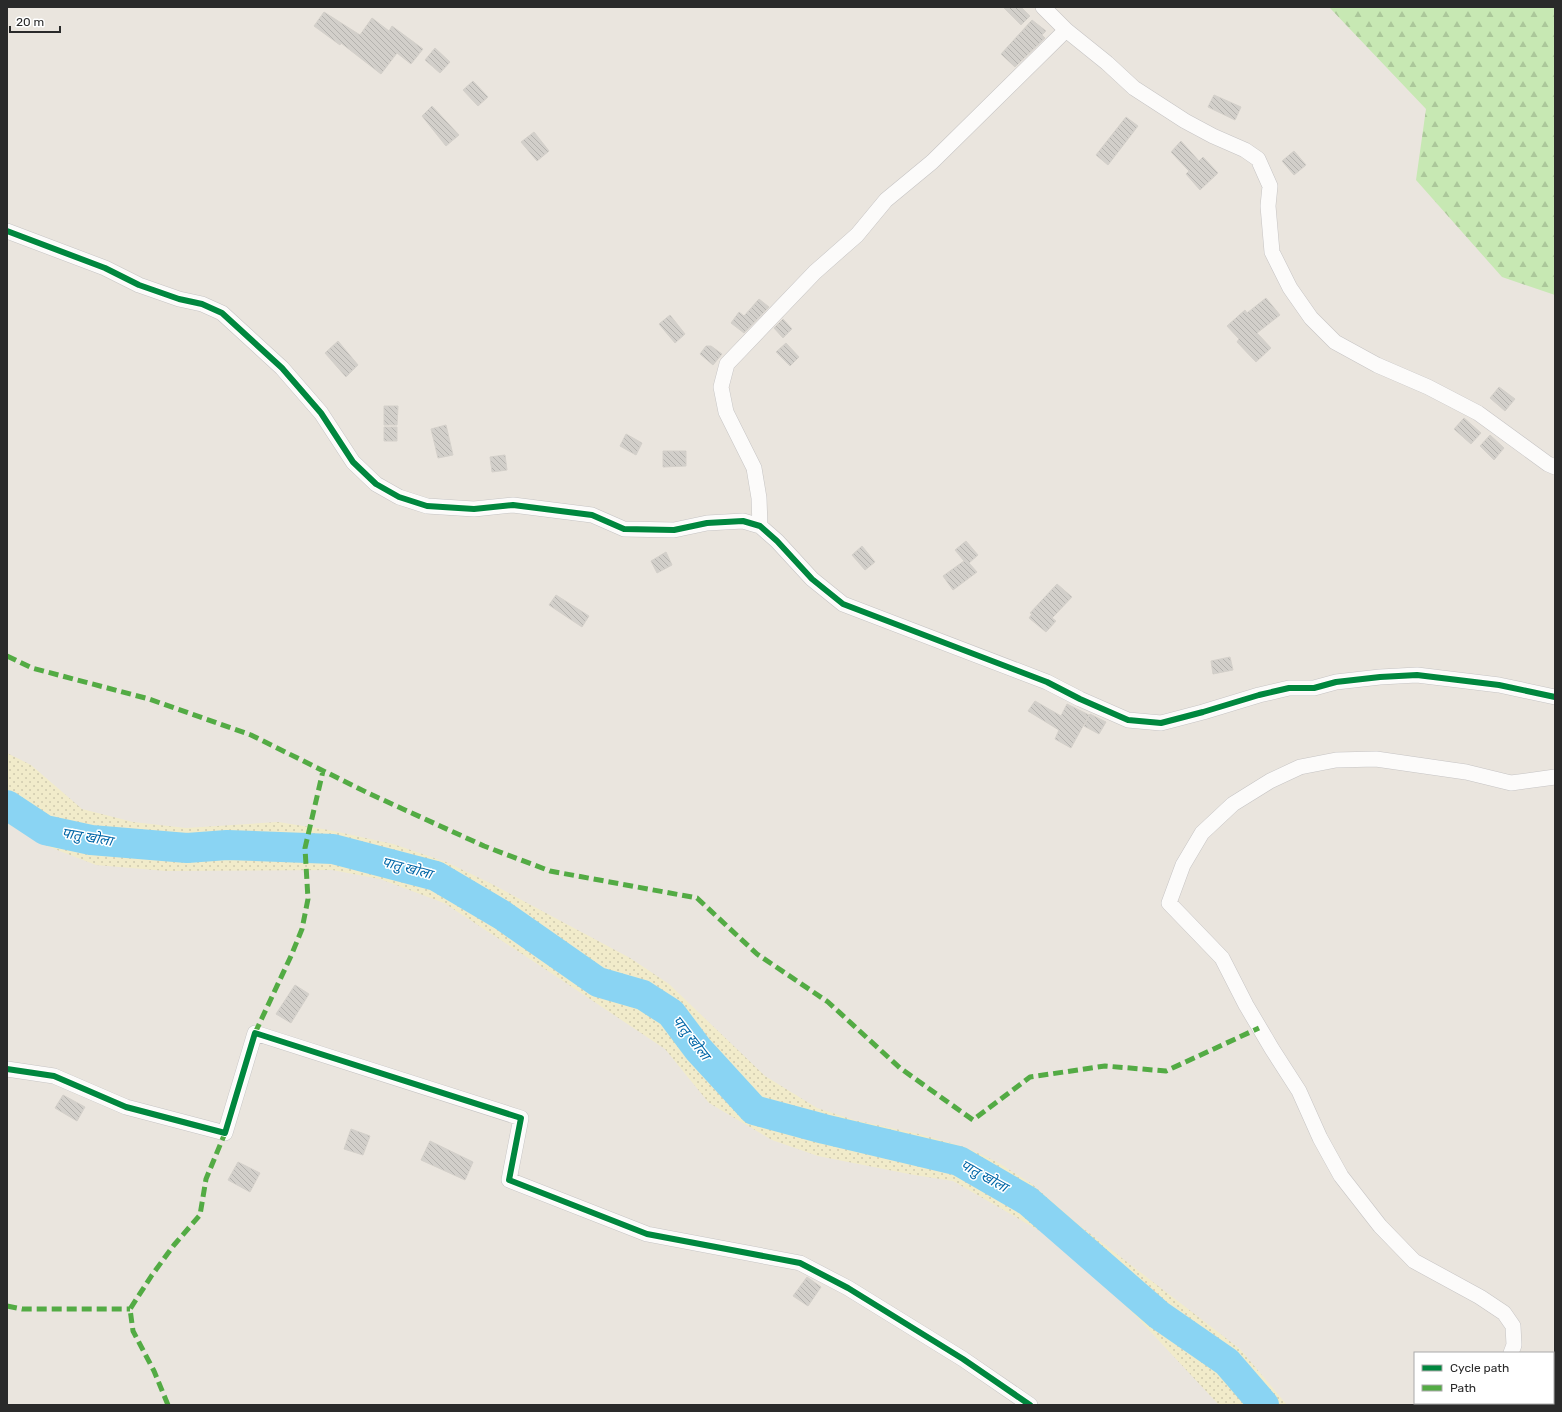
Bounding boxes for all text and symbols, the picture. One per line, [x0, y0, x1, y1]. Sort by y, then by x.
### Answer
scale bar [10, 8, 60, 34]
text: 20 m [16, 15, 44, 29]
water label: पातु खोला [60, 824, 117, 850]
water label: पातु खोला [380, 853, 437, 884]
water label: पातु खोला [669, 1013, 716, 1066]
water label: पातु खोला [957, 1156, 1013, 1197]
legend [1414, 1352, 1554, 1404]
text: Cycle path [1450, 1361, 1509, 1375]
text: Path [1450, 1381, 1476, 1395]

